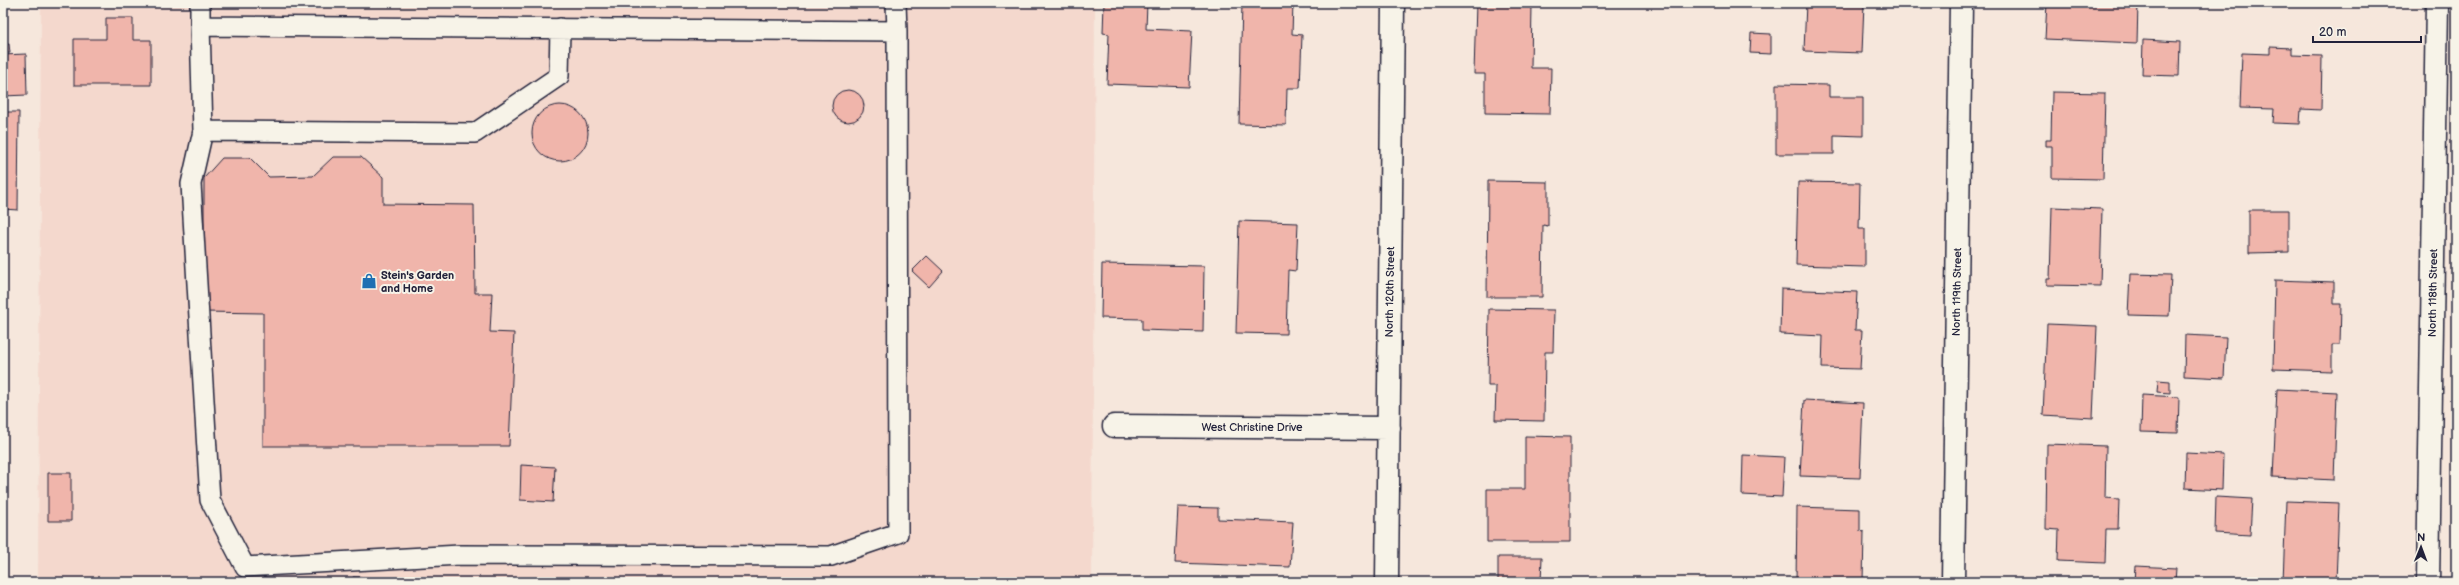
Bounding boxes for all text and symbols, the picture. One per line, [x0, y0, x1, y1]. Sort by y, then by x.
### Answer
scale bar [2313, 18, 2421, 44]
text: 20 m [2319, 25, 2346, 40]
street label: North 120th Street [1383, 246, 1397, 337]
street label: North 119th Street [1950, 247, 1964, 336]
street label: North 118th Street [2426, 248, 2440, 337]
place label: Stein's Garden and Home [381, 269, 454, 295]
shop icon: Stein's Garden and Home [360, 272, 378, 290]
street label: West Christine Drive [1201, 421, 1303, 434]
north arrow [2401, 527, 2441, 567]
text: N [2417, 531, 2425, 544]

